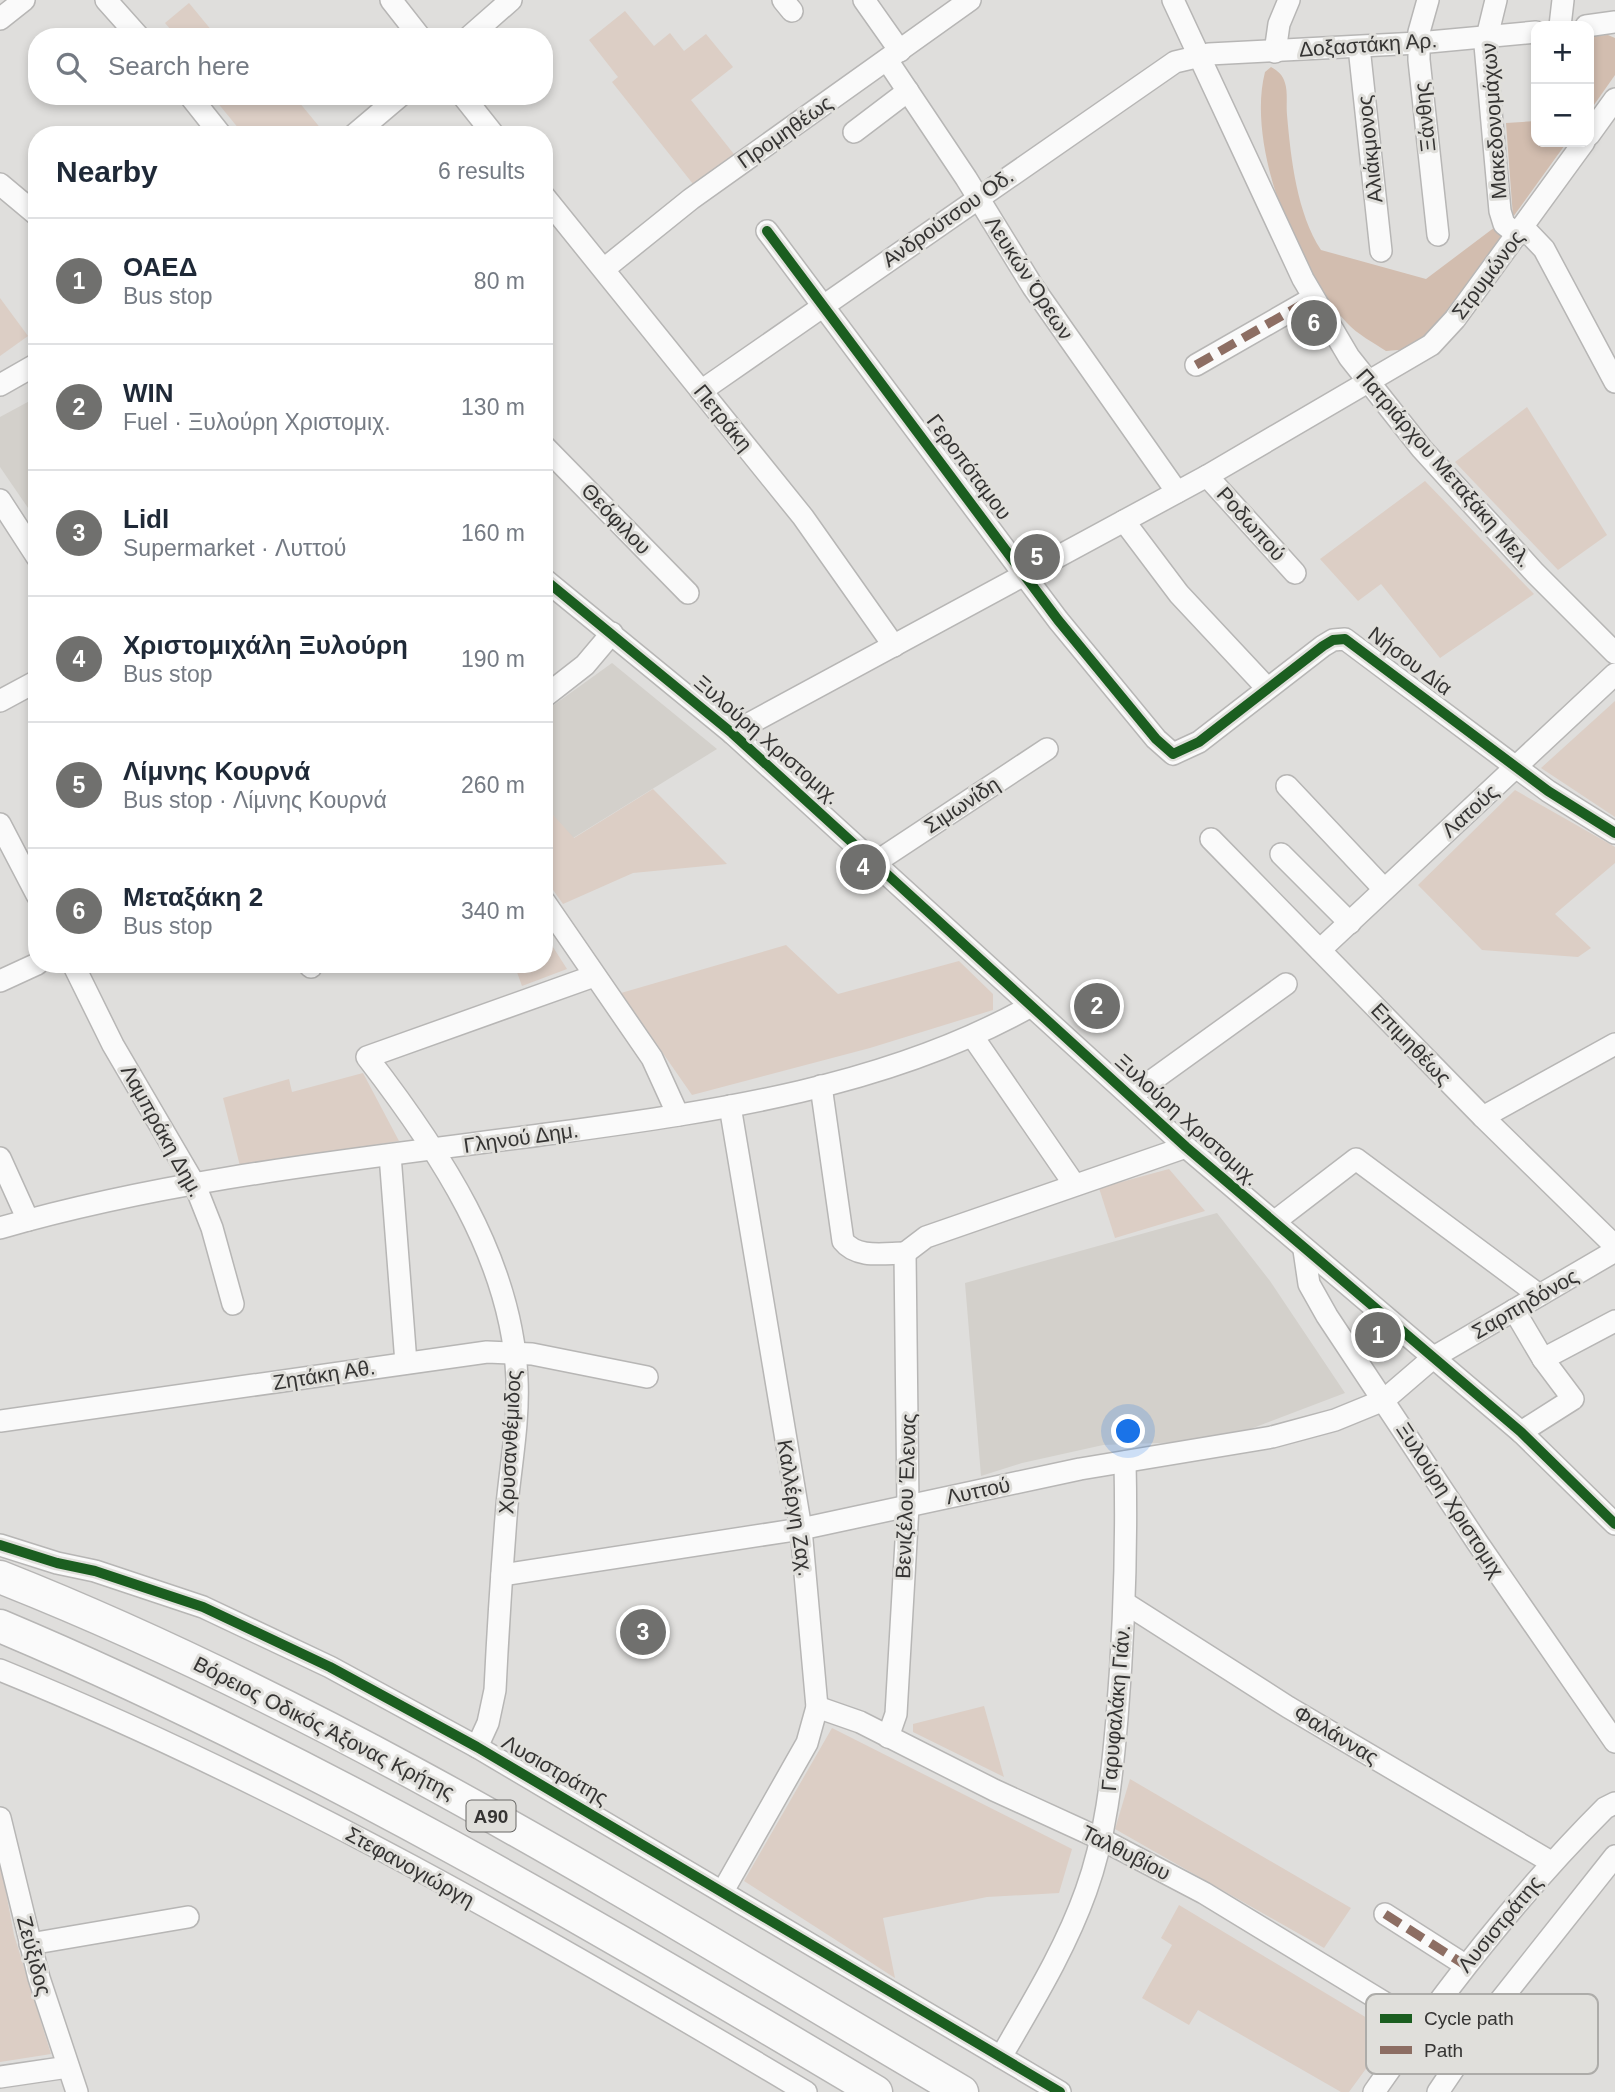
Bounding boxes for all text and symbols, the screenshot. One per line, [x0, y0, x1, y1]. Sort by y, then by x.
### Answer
map controls [1531, 21, 1594, 147]
button: + [1531, 21, 1594, 84]
search box [28, 28, 553, 105]
street label: Δοξαστάκη Αρ. [1298, 28, 1438, 61]
street label: Μακεδονομάχων [1477, 42, 1510, 200]
icon: search [52, 48, 90, 86]
text: Search here [108, 51, 250, 81]
street label: Ξάνθης [1409, 81, 1440, 153]
button: − [1531, 84, 1594, 147]
street label: Προμηθέως [733, 91, 836, 173]
street label: Αλιάκμονος [1352, 94, 1387, 204]
text: Nearby [56, 155, 158, 188]
text: 6 results [438, 158, 525, 184]
street label: Ανδρούτσου Οδ. [878, 164, 1018, 271]
street label: Λευκών Όρεων [981, 212, 1078, 344]
street label: Στρυμώνος [1447, 226, 1528, 323]
text: ΟΑΕΔ [123, 252, 197, 282]
text: 1 [73, 268, 85, 294]
text: 80 m [474, 268, 525, 294]
text: Bus stop [123, 283, 213, 309]
pin: 6 [1291, 297, 1337, 349]
street label: Πατριάρχου Μεταξάκη Μελ. [1352, 364, 1537, 571]
text: WIN [123, 378, 174, 408]
street label: Πετράκη [690, 380, 757, 456]
text: 2 [73, 394, 85, 420]
text: 130 m [461, 394, 525, 420]
text: Fuel · Ξυλούρη Χριστομιχ. [123, 409, 391, 435]
street label: Γεροπόταμου [922, 410, 1016, 524]
street label: Θεόφιλου [577, 479, 656, 559]
street label: Ροδωπού [1212, 482, 1290, 565]
text: Lidl [123, 504, 169, 534]
text: 3 [73, 520, 85, 546]
text: 160 m [461, 520, 525, 546]
pin: 5 [1014, 531, 1060, 583]
text: Supermarket · Λυττού [123, 535, 346, 561]
street label: Νήσου Δία [1364, 622, 1457, 699]
text: Χριστομιχάλη Ξυλούρη [123, 630, 408, 660]
text: 4 [73, 646, 85, 672]
text: 190 m [461, 646, 525, 672]
text: Bus stop [123, 661, 213, 687]
street label: Ξυλούρη Χριστομιχ. [690, 670, 845, 809]
text: Λίμνης Κουρνά [123, 756, 310, 786]
text: 5 [73, 772, 85, 798]
text: 260 m [461, 772, 525, 798]
street label: Σιμωνίδη [920, 772, 1004, 837]
street label: Λατούς [1437, 780, 1502, 842]
text: Bus stop · Λίμνης Κουρνά [123, 787, 387, 813]
pin: 4 [840, 841, 886, 893]
text: Μεταξάκη 2 [123, 882, 263, 912]
text: 6 [73, 898, 85, 924]
text: 340 m [461, 898, 525, 924]
text: Bus stop [123, 913, 213, 939]
pin: 2 [1074, 980, 1120, 1032]
street label: Επιμηθέως [1367, 998, 1456, 1089]
street label: Ξυλούρη Χριστομιχ. [1111, 1049, 1264, 1190]
street label: Λαμπράκη Δημ. [117, 1061, 208, 1201]
street label: Γληνού Δημ. [462, 1118, 580, 1157]
street label: Σαρπηδόνος [1468, 1264, 1582, 1343]
pin: 1 [1355, 1309, 1401, 1361]
street label: Ζητάκη Αθ. [271, 1355, 377, 1394]
street label: Χρυσανθέμιδος [494, 1369, 525, 1515]
street label: Βενιζέλου Έλενας [891, 1413, 920, 1579]
your location [1111, 1414, 1145, 1448]
street label: Ξυλούρη Χριστομιχ [1392, 1418, 1509, 1581]
street label: Καλλέργη Ζαχ. [773, 1438, 818, 1578]
street label: Λυττού [944, 1473, 1012, 1509]
pin: 3 [620, 1606, 666, 1658]
street label: Γαρυφαλάκη Γιάν. [1097, 1624, 1134, 1792]
street label: Βόρειος Οδικός Άξονας Κρήτης [190, 1652, 458, 1804]
street label: Φαλάννας [1290, 1700, 1383, 1769]
street label: Λυσιστράτης [498, 1730, 612, 1809]
road number: Α90 [466, 1800, 516, 1832]
street label: Ταλθυβίου [1078, 1820, 1174, 1885]
street label: Στεφανογιώργη [342, 1822, 478, 1911]
street label: Λυσιστράτης [1453, 1871, 1547, 1976]
street label: Ζεύξιδος [13, 1914, 56, 1998]
legend [1366, 1994, 1598, 2074]
text: Cycle path [1424, 2008, 1514, 2029]
text: Path [1424, 2040, 1463, 2061]

